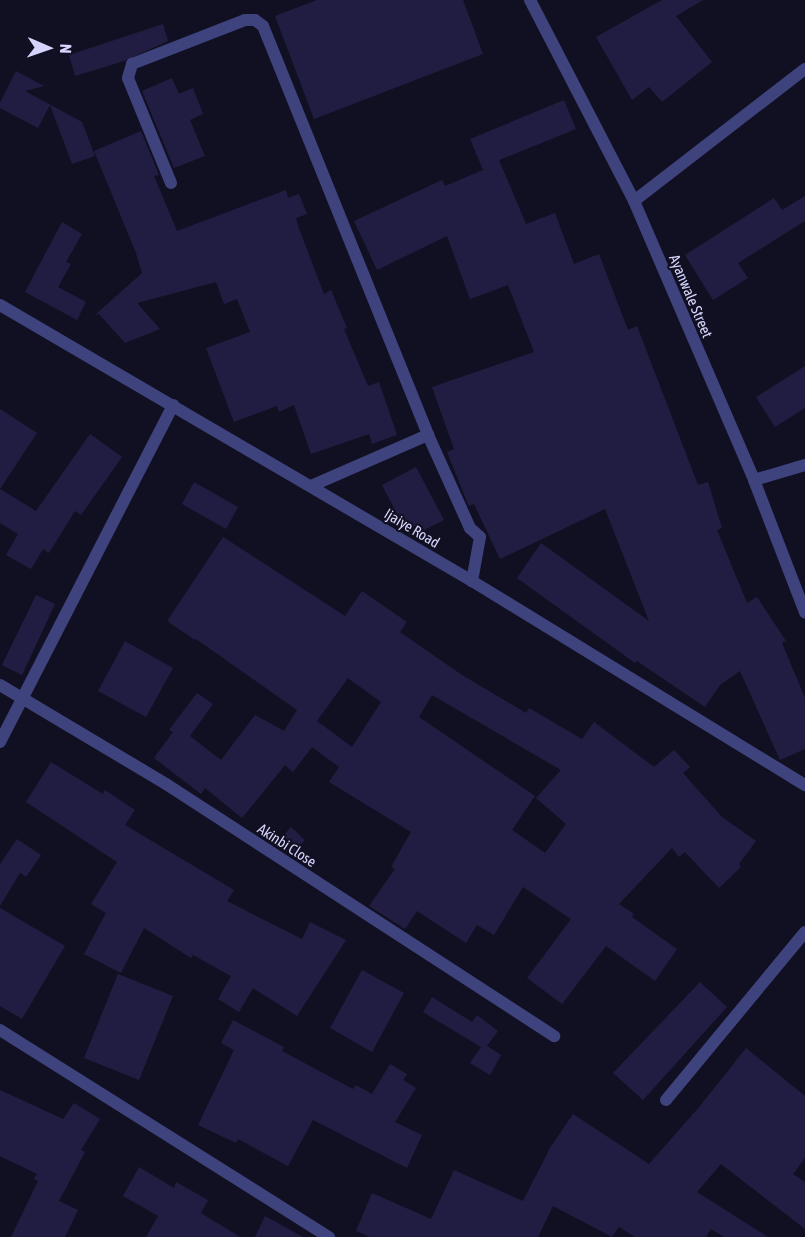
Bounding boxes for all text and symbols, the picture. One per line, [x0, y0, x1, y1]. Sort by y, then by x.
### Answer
north arrow [18, 18, 78, 78]
text: N [57, 44, 75, 54]
street label: Ayanwale Street [665, 252, 717, 340]
street label: Ijaiye Road [381, 505, 443, 551]
street label: Akinbi Close [254, 819, 320, 871]

